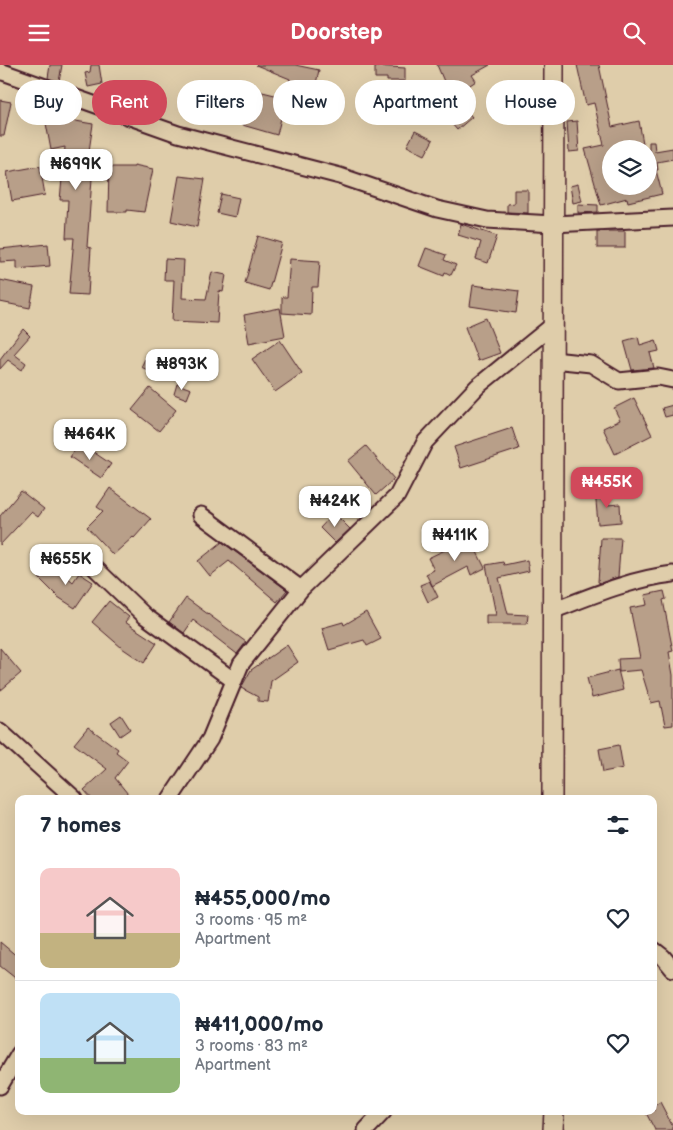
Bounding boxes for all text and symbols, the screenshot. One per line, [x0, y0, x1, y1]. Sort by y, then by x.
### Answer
icon: menu [25, 19, 53, 47]
text: Doorstep [290, 19, 383, 46]
icon: search [620, 19, 648, 47]
chip: Buy [15, 80, 82, 125]
chip: Rent [92, 80, 167, 125]
chip: Filters [177, 80, 263, 125]
chip: New [273, 80, 345, 125]
chip: Apartment [355, 80, 476, 125]
chip: House [486, 80, 575, 125]
map controls [602, 140, 657, 195]
button: layers [602, 140, 657, 195]
pin: ₦699K [41, 149, 111, 191]
text: ₦699K [51, 155, 101, 174]
pin: ₦893K [147, 349, 217, 391]
text: ₦893K [157, 355, 207, 374]
pin: ₦464K [55, 419, 125, 461]
text: ₦464K [65, 425, 115, 444]
pin: ₦455K [572, 467, 642, 509]
text: ₦455K [582, 473, 632, 492]
pin: ₦424K [300, 485, 370, 528]
text: ₦424K [310, 492, 360, 511]
pin: ₦411K [420, 519, 490, 562]
text: ₦411K [432, 526, 478, 545]
pin: ₦655K [31, 543, 101, 586]
text: ₦655K [41, 550, 91, 569]
icon: filters [604, 811, 632, 839]
text: 7 homes [40, 813, 121, 838]
text: ₦455,000/mo [195, 886, 330, 911]
icon: home [80, 888, 140, 948]
icon: heart [604, 904, 632, 932]
text: 3 rooms · 95 m² [195, 911, 307, 930]
text: Apartment [195, 930, 271, 949]
text: ₦411,000/mo [195, 1012, 323, 1037]
icon: home [80, 1013, 140, 1073]
icon: heart [604, 1029, 632, 1057]
text: 3 rooms · 83 m² [195, 1037, 308, 1056]
text: Apartment [195, 1056, 271, 1075]

